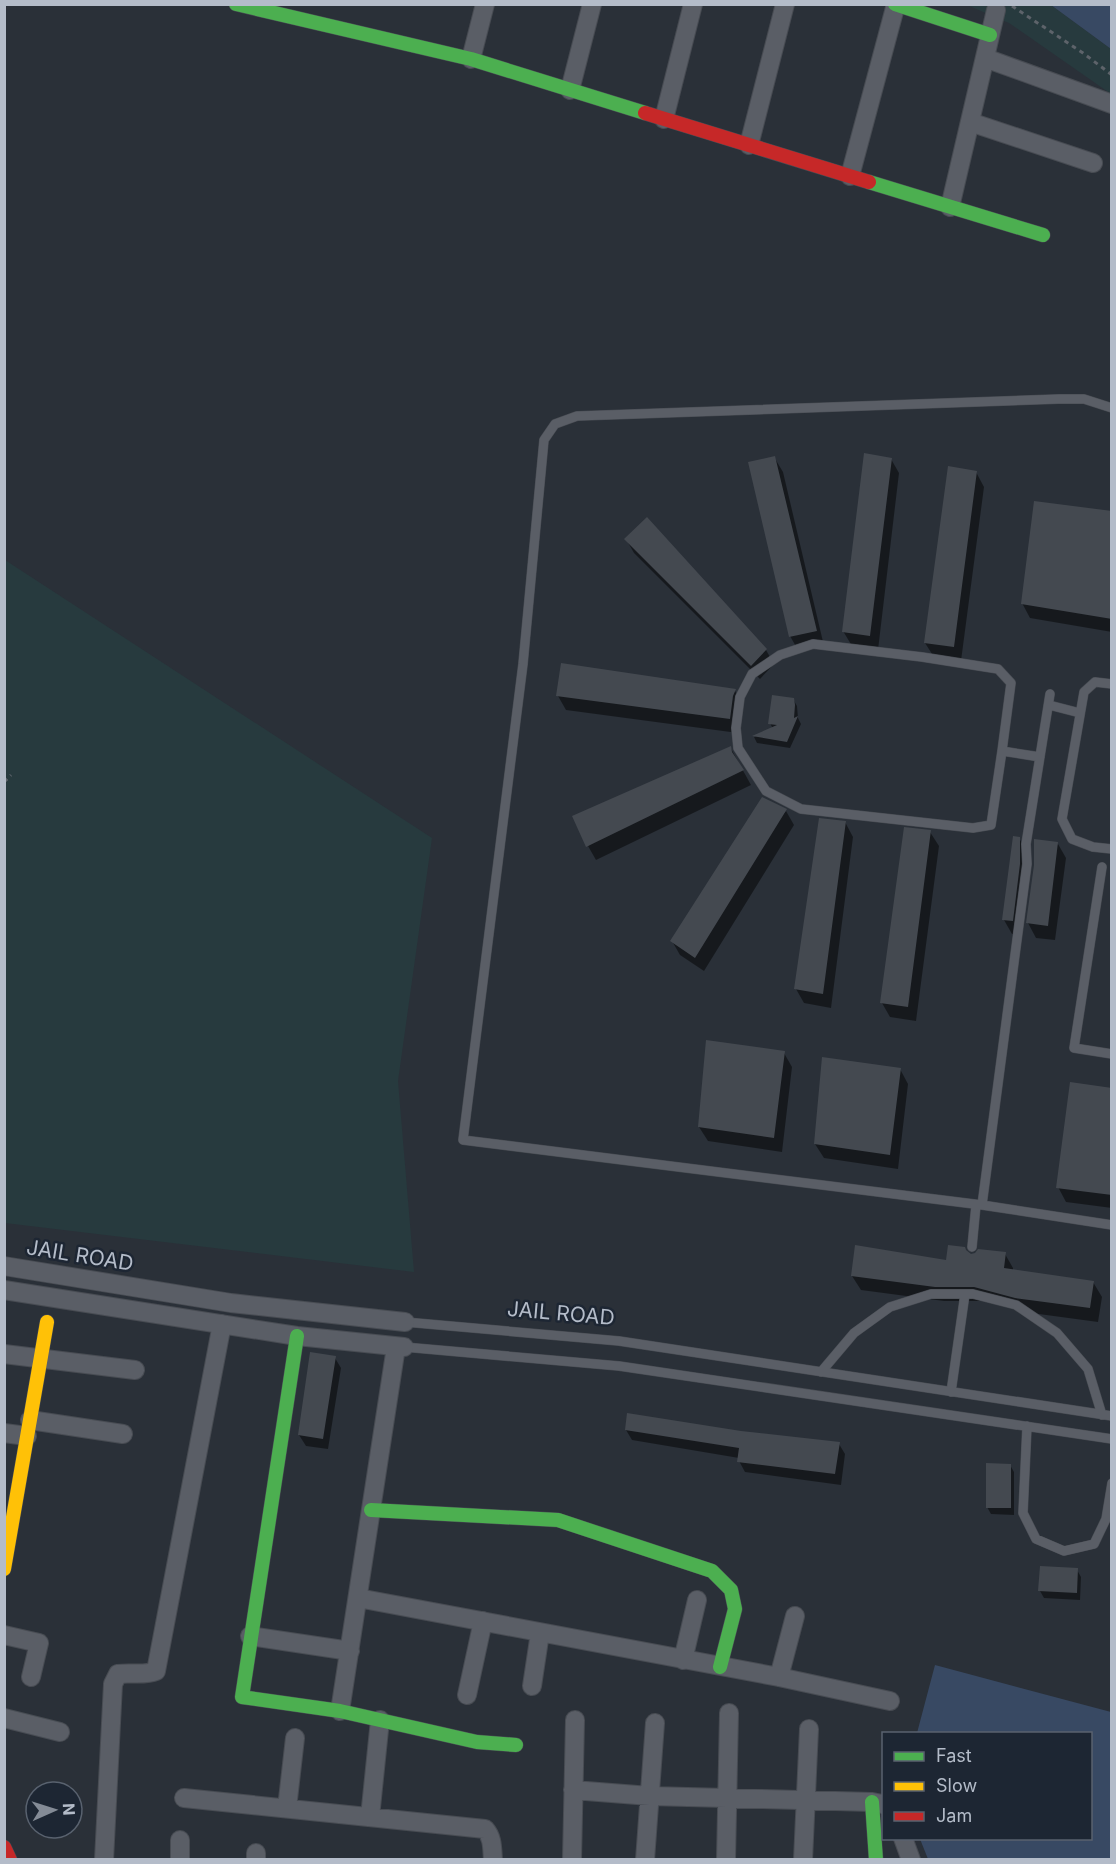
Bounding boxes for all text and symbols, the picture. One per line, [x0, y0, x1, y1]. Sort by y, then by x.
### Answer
street label: JAIL ROAD [25, 1234, 135, 1276]
street label: JAIL ROAD [506, 1296, 616, 1330]
legend [882, 1732, 1092, 1840]
text: Fast [936, 1745, 972, 1766]
text: Slow [936, 1775, 977, 1796]
north arrow [24, 1780, 84, 1840]
text: N [59, 1803, 79, 1816]
text: Jam [936, 1805, 972, 1826]

